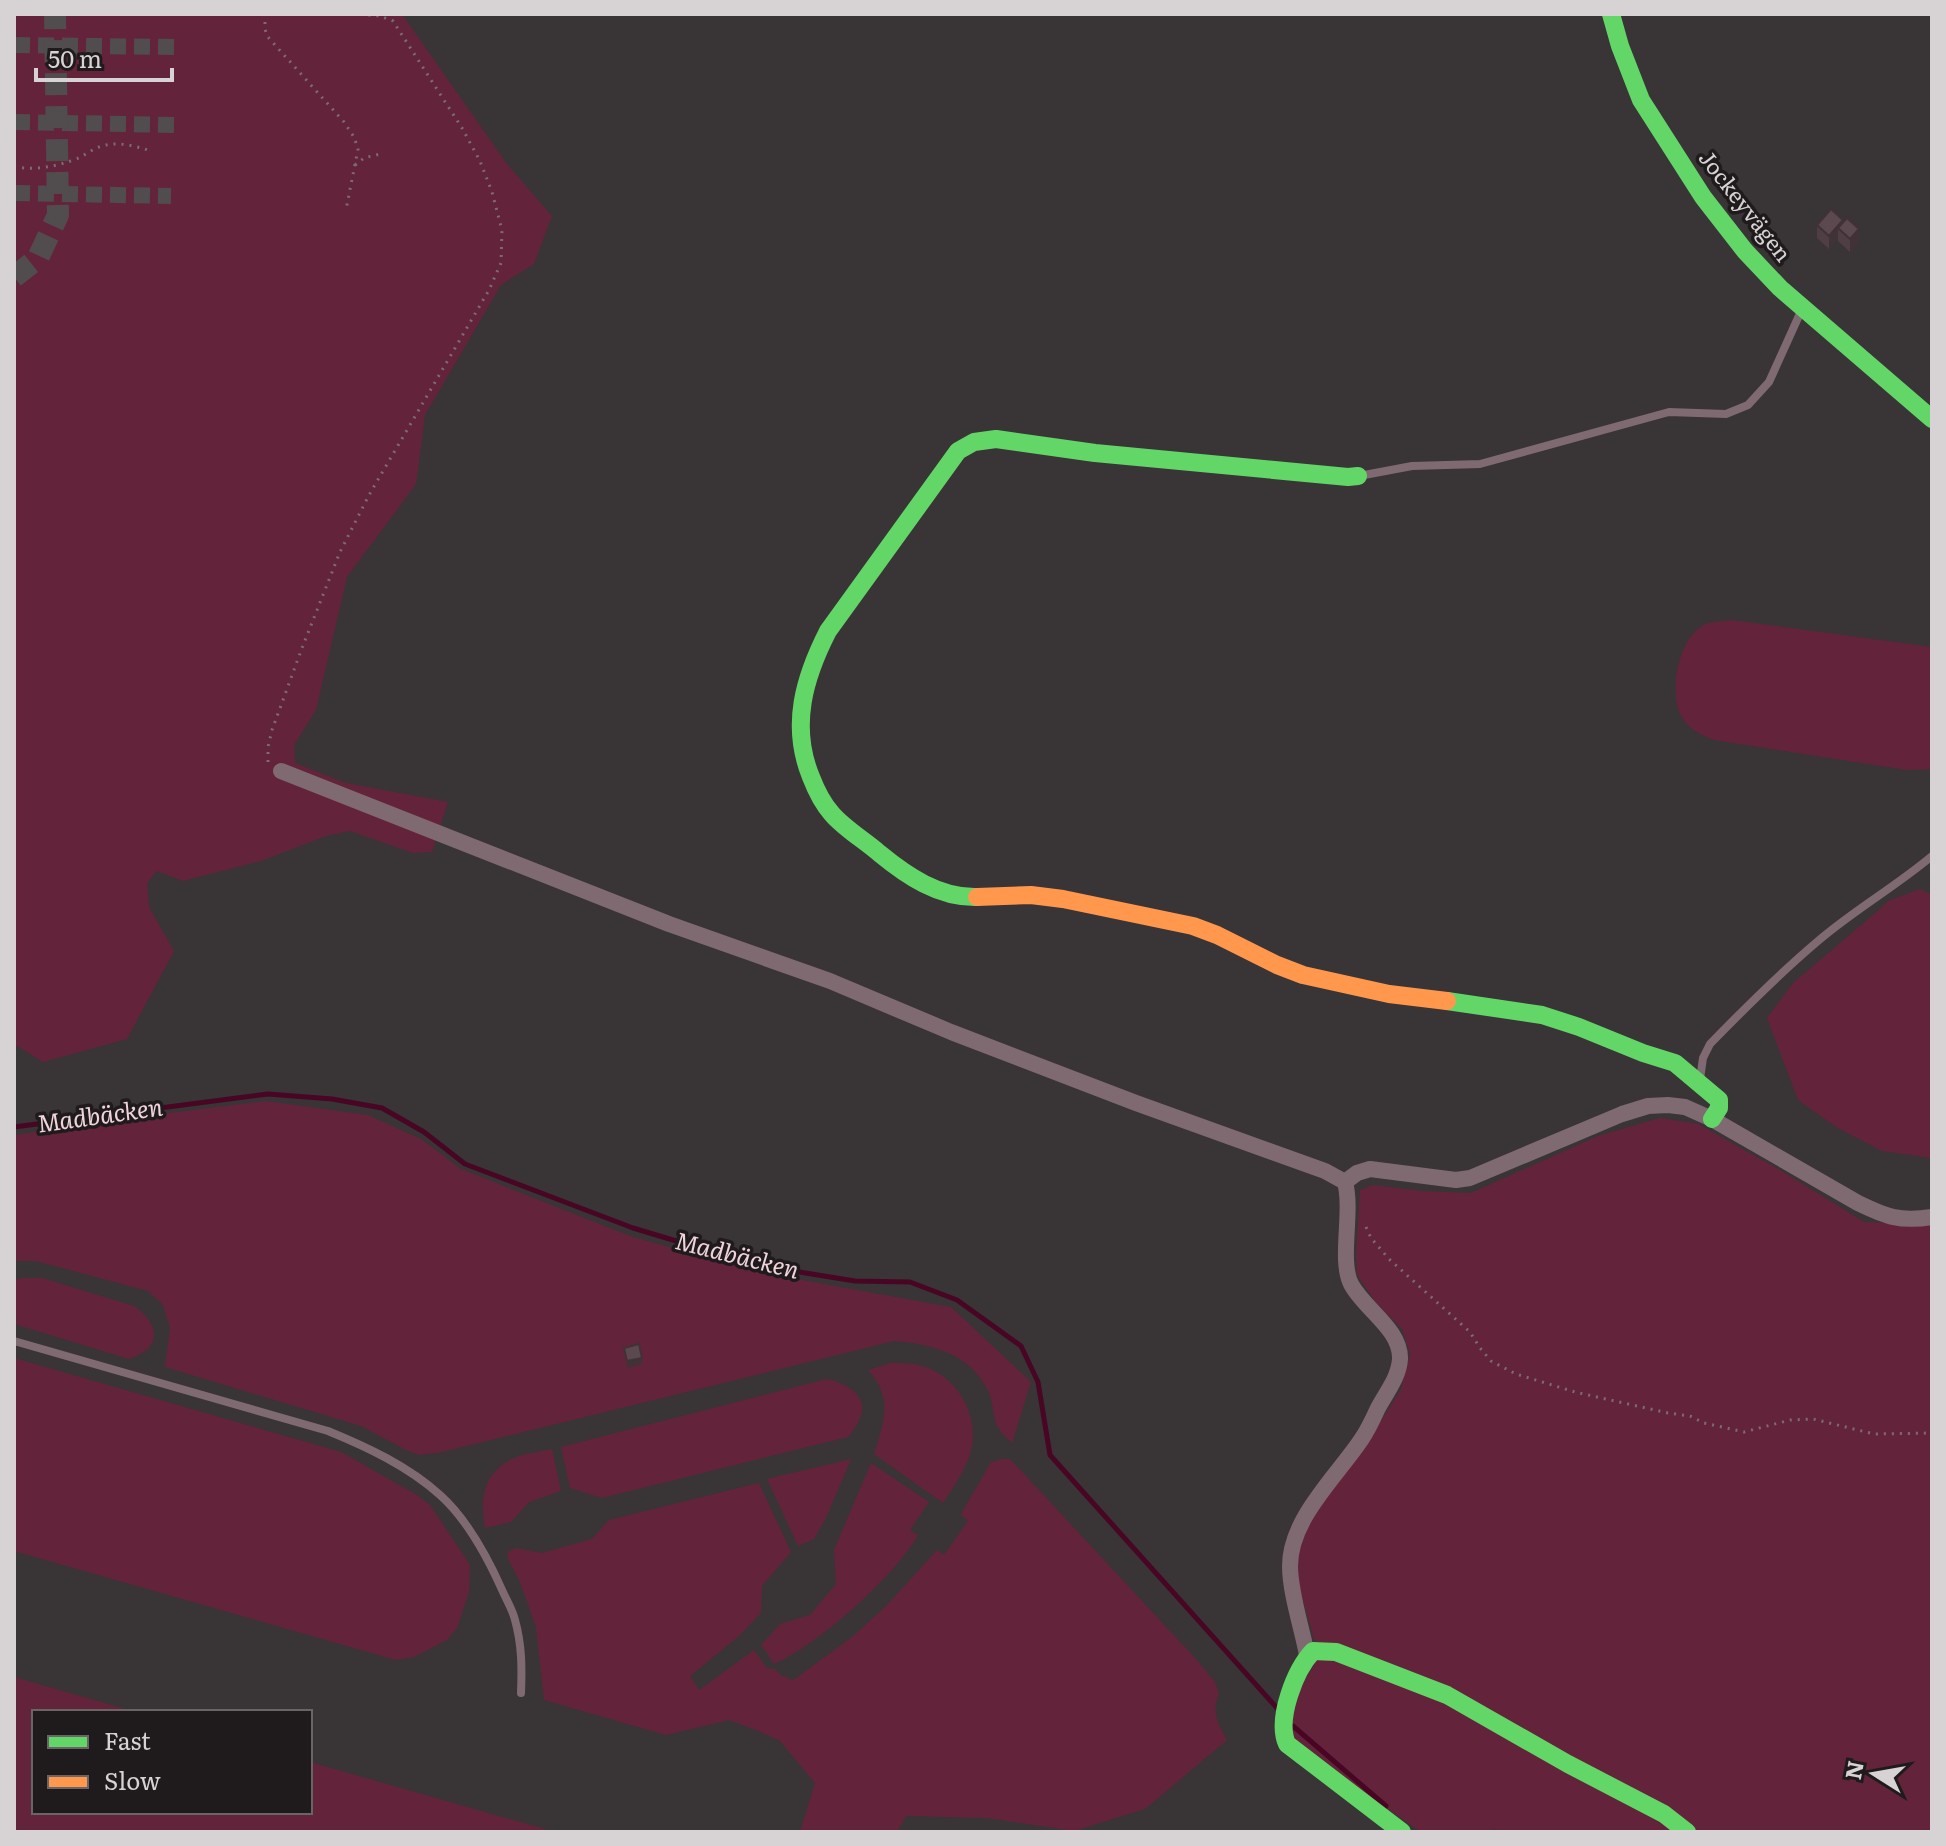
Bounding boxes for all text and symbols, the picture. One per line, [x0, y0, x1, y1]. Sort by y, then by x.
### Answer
scale bar [36, 32, 172, 82]
text: 50 m [48, 40, 102, 75]
street label: Jockeyvägen [1692, 142, 1800, 268]
water label: Madbäcken [35, 1087, 165, 1140]
water label: Madbäcken [672, 1221, 803, 1286]
legend [32, 1710, 312, 1814]
text: Fast [104, 1722, 151, 1757]
north arrow [1834, 1734, 1914, 1814]
text: N [1835, 1758, 1871, 1782]
text: Slow [104, 1762, 161, 1797]

